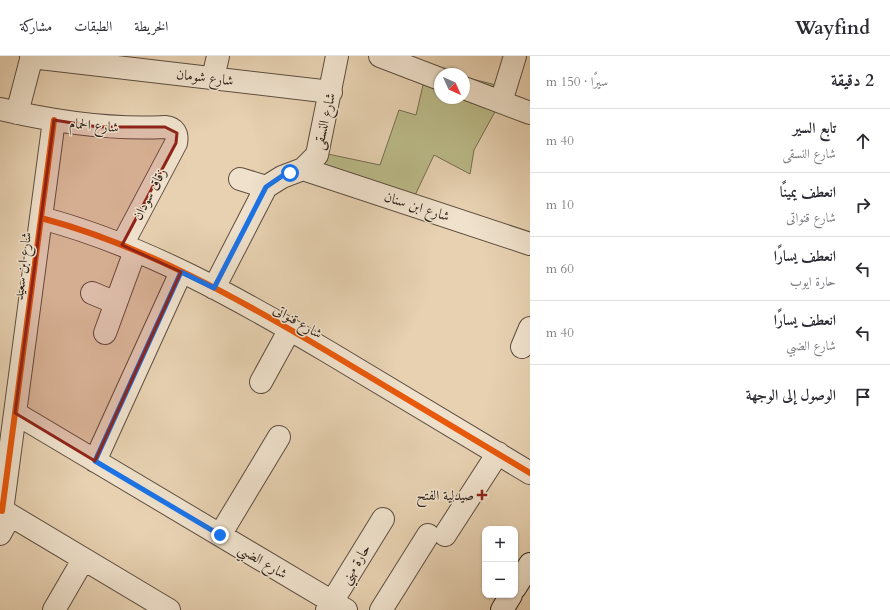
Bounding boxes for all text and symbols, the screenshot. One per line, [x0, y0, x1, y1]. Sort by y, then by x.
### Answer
text: Wayfind [795, 15, 870, 41]
text: مشاركة [20, 17, 52, 36]
text: الطبقات [74, 17, 112, 36]
text: الخريطة [134, 17, 168, 36]
street label: شارع شومان [175, 65, 235, 92]
north arrow [434, 68, 470, 104]
text: 2 دقيقة [831, 69, 874, 92]
text: سيرًا · 150 m [546, 73, 608, 91]
street label: شارع النسقى [309, 91, 342, 152]
street label: شارع الحمام [68, 114, 120, 140]
text: تابع السير [793, 118, 836, 138]
icon: ahead [852, 130, 874, 152]
text: 40 m [546, 132, 574, 150]
text: شارع النسقى [783, 145, 836, 163]
route start [281, 164, 299, 182]
street label: زقاق سودان [128, 165, 171, 224]
text: انعطف يمينًا [780, 182, 836, 202]
street label: شارع ابن سنان [381, 187, 452, 228]
icon: right [852, 194, 874, 216]
text: 10 m [546, 196, 574, 214]
text: شارع قنواتى [786, 209, 836, 227]
street label: شارع ابن سعيد [9, 231, 38, 301]
text: انعطف يسارًا [774, 246, 836, 266]
icon: left [852, 258, 874, 280]
text: 60 m [546, 260, 574, 278]
text: حارة ايوب [790, 273, 836, 291]
street label: شارع قنواتى [269, 300, 326, 345]
text: انعطف يسارًا [774, 310, 836, 330]
icon: left [852, 322, 874, 344]
text: 40 m [546, 324, 574, 342]
text: شارع الضبي [786, 337, 836, 355]
text: الوصول إلى الوجهة [746, 385, 836, 405]
icon: arrive [852, 386, 874, 408]
place label: صيدلية الفتح [416, 486, 474, 508]
marker: صيدلية الفتح [477, 490, 487, 500]
route end [211, 526, 229, 544]
map controls [482, 526, 518, 598]
button: + [482, 526, 518, 562]
street label: شارع الضبي [233, 539, 291, 586]
street label: حارة مهني [336, 541, 377, 589]
button: − [482, 562, 518, 598]

